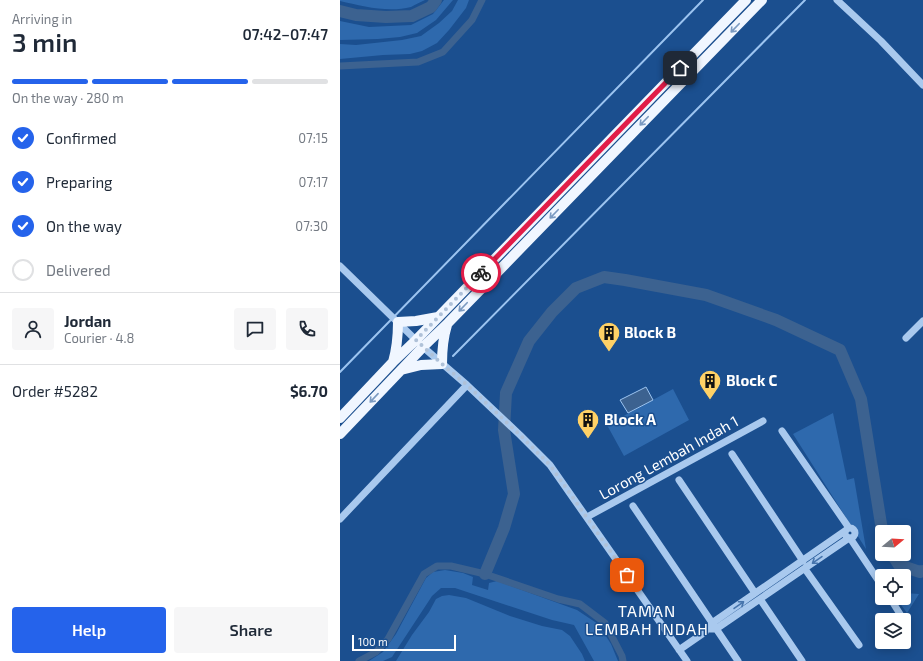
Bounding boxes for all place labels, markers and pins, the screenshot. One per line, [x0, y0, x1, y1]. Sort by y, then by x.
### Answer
pin [663, 51, 697, 85]
building icon: Block B [596, 320, 622, 353]
place label: Block B [624, 323, 676, 341]
building icon: Block C [697, 368, 723, 401]
place label: Block C [726, 371, 778, 389]
building icon: Block A [575, 407, 601, 440]
place label: Block A [604, 410, 656, 428]
pin [610, 558, 644, 592]

